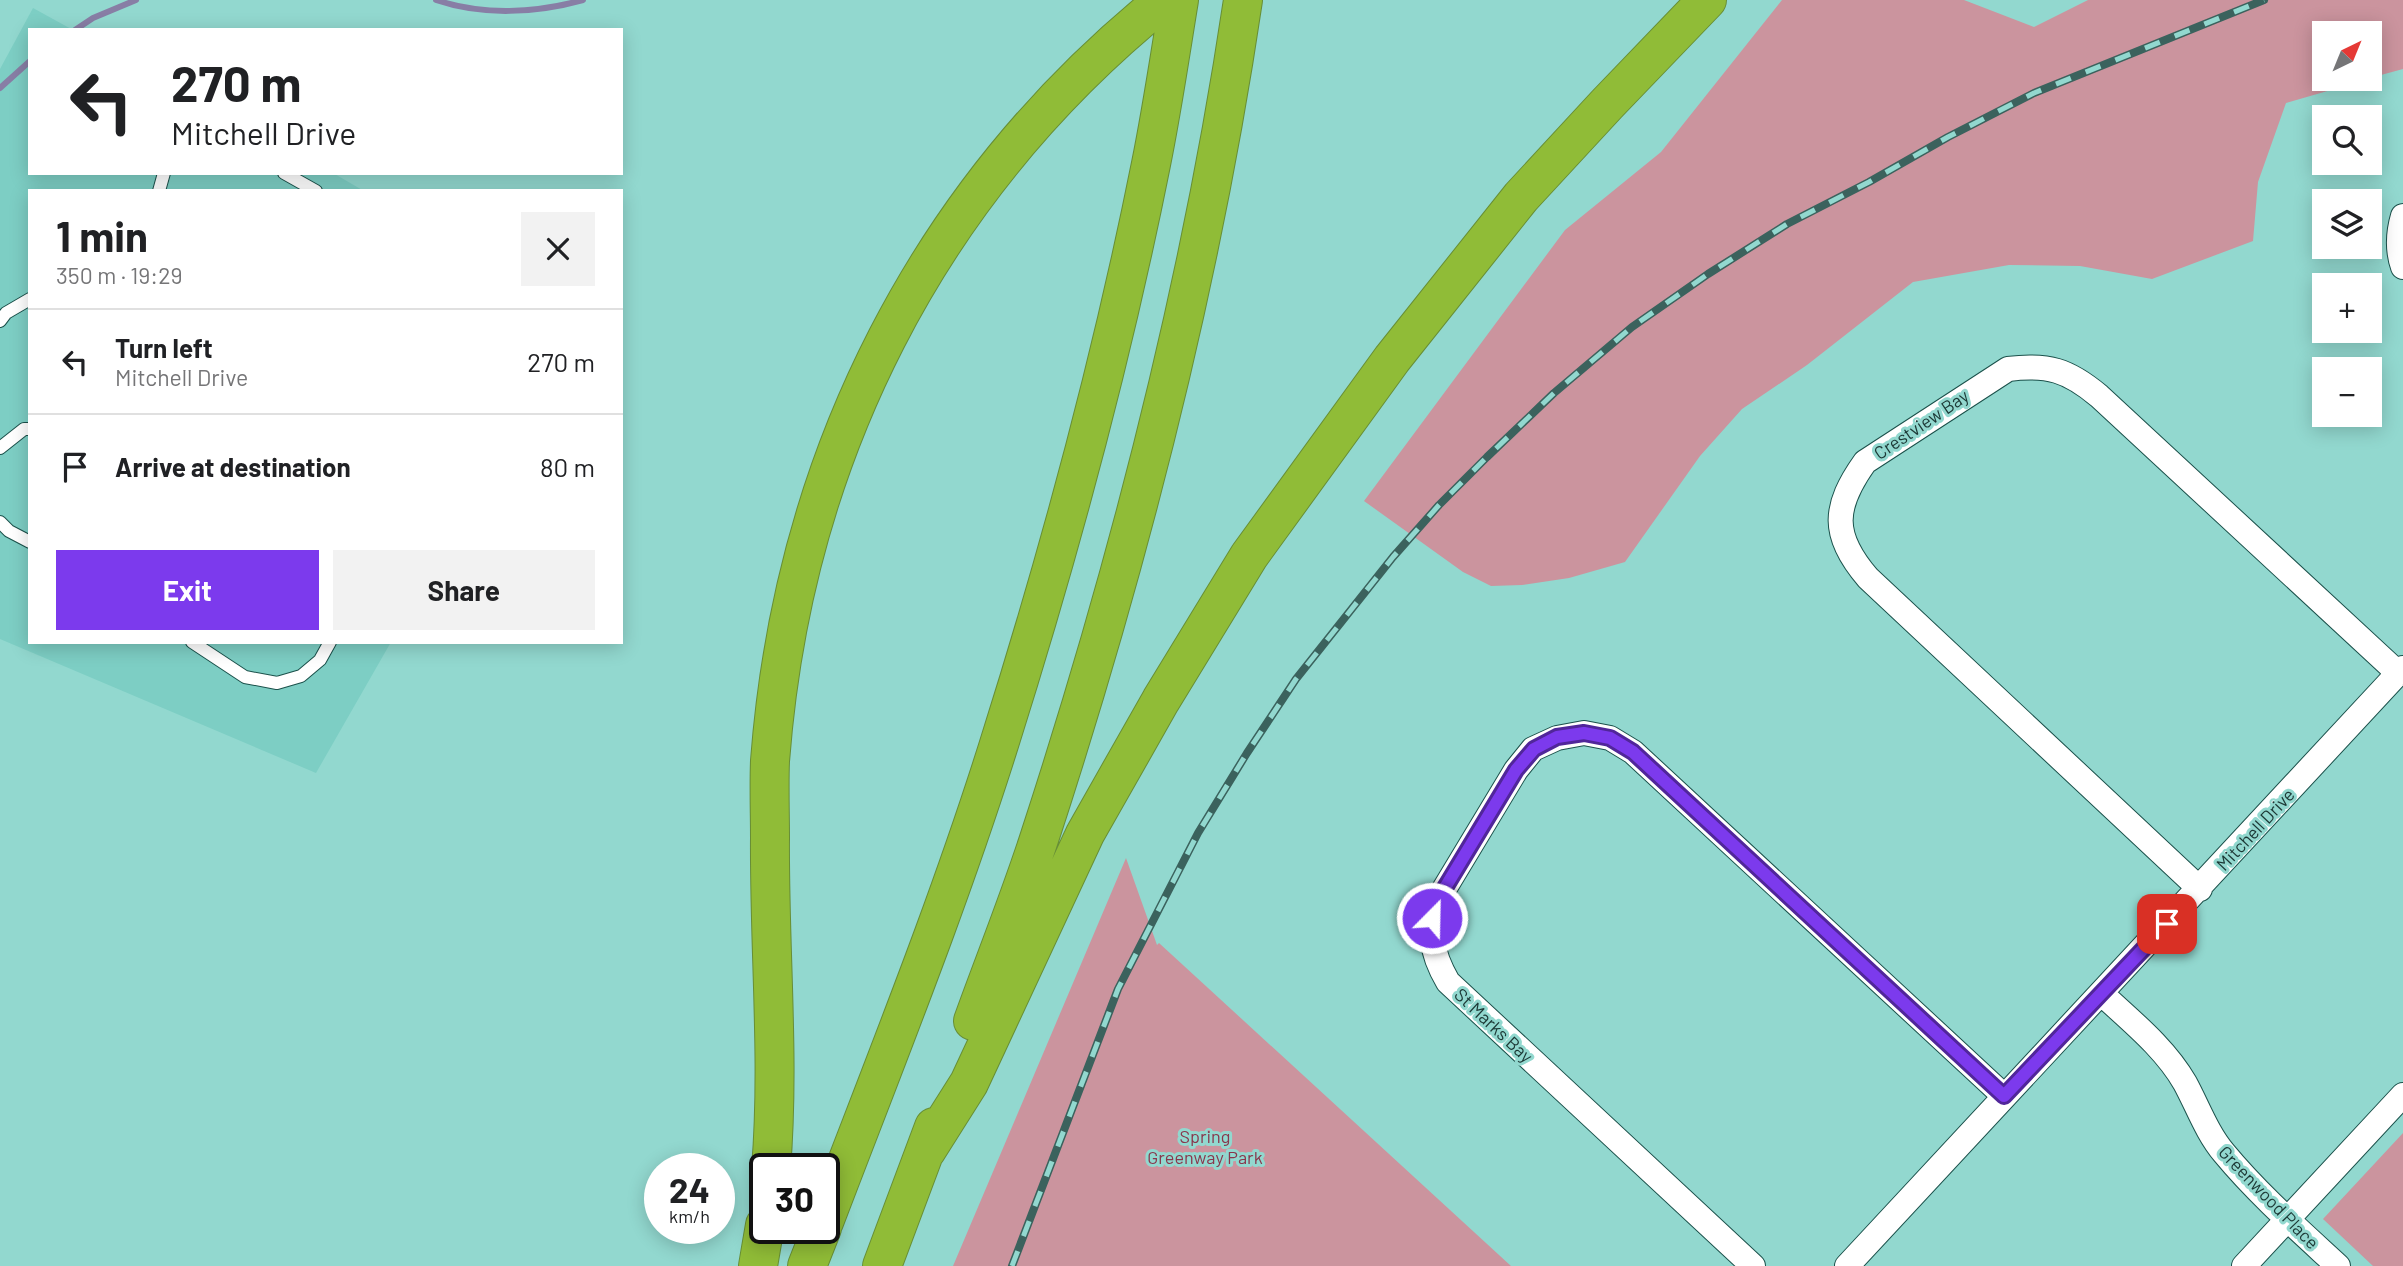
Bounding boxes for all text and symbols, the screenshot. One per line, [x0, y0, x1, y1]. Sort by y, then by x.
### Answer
north arrow [2312, 21, 2382, 91]
map controls [2312, 21, 2382, 427]
text: 270 m [171, 53, 301, 112]
icon: left [56, 56, 147, 147]
button: search [2312, 105, 2382, 175]
text: Mitchell Drive [171, 113, 356, 151]
button: layers [2312, 189, 2382, 259]
text: 1 min [56, 210, 148, 260]
button: close [521, 212, 595, 286]
text: 350 m · 19:29 [56, 261, 182, 289]
button: + [2312, 273, 2382, 343]
text: Turn left [115, 332, 213, 363]
icon: left [56, 343, 94, 381]
text: 270 m [527, 346, 595, 377]
button: − [2312, 357, 2382, 427]
text: Mitchell Drive [115, 363, 248, 391]
street label: Crestview Bay [1869, 384, 1973, 464]
icon: arrive [56, 448, 94, 486]
text: Arrive at destination [115, 451, 351, 482]
text: 80 m [540, 451, 595, 482]
button: Exit [56, 550, 319, 630]
button: Share [333, 550, 595, 630]
street label: Mitchell Drive [2211, 783, 2299, 875]
position arrow [1395, 881, 1469, 955]
pin [2137, 894, 2197, 954]
icon: arrive [2148, 905, 2186, 943]
street label: St Marks Bay [1450, 983, 1538, 1067]
park label: Spring Greenway Park [1147, 1125, 1263, 1168]
street label: Greenwood Place [2214, 1141, 2324, 1253]
speed limit sign: 30 [749, 1153, 840, 1244]
text: 24 [669, 1168, 710, 1210]
text: km/h [669, 1205, 710, 1227]

